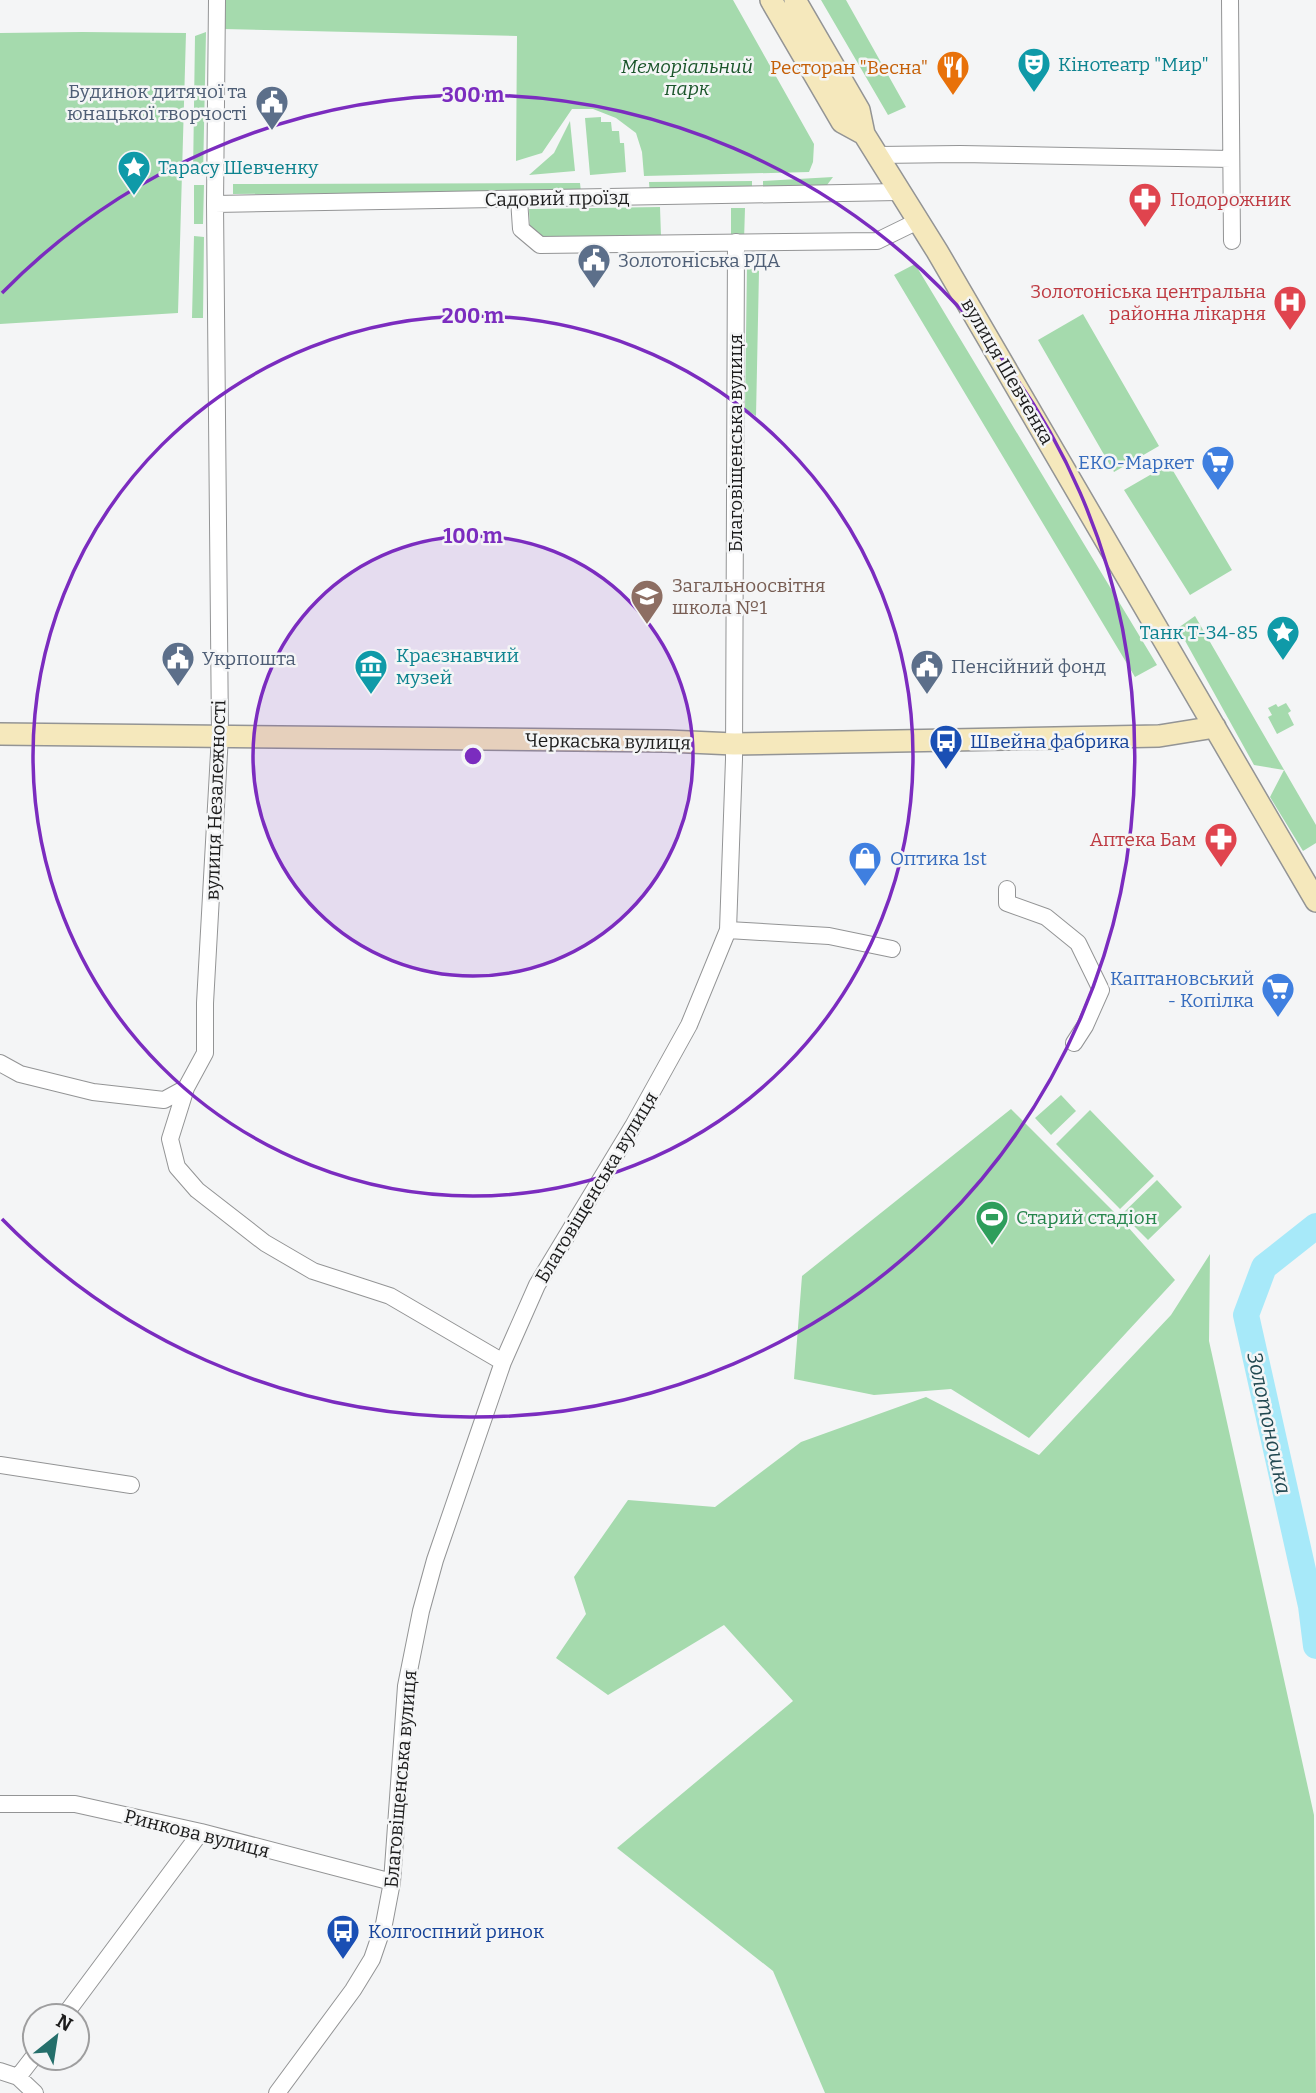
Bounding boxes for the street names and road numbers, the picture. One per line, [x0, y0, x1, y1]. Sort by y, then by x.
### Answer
street label: Садовий проїзд [484, 186, 630, 211]
street label: вулиця Шевченка [956, 294, 1059, 449]
street label: Благовіщенська вулиця [724, 334, 747, 552]
street label: вулиця Незалежності [201, 699, 231, 901]
street label: Черкаська вулиця [525, 729, 691, 754]
street label: Благовіщенська вулиця [530, 1088, 663, 1287]
street label: Благовіщенська вулиця [380, 1669, 421, 1889]
street label: Ринкова вулиця [122, 1804, 272, 1863]

